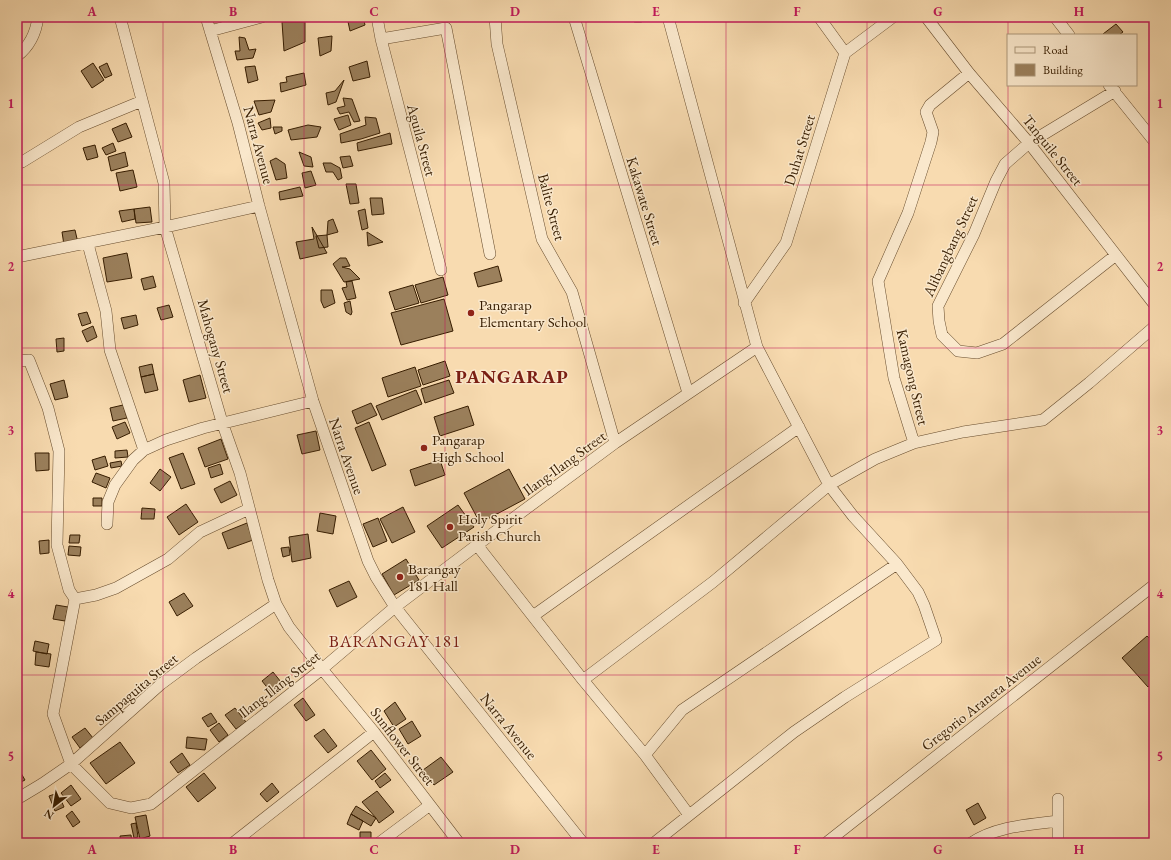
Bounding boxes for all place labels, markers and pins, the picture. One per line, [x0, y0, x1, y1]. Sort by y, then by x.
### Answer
place label: Pangarap Elementary School [479, 295, 587, 331]
marker: Pangarap Elementary School [466, 308, 476, 318]
place label: Pangarap High School [432, 430, 505, 466]
marker: Pangarap High School [419, 443, 429, 453]
place label: Holy Spirit Parish Church [458, 509, 541, 545]
marker: Holy Spirit Parish Church [445, 522, 455, 532]
place label: Barangay 181 Hall [408, 559, 461, 595]
marker: Barangay 181 Hall [395, 572, 405, 582]

